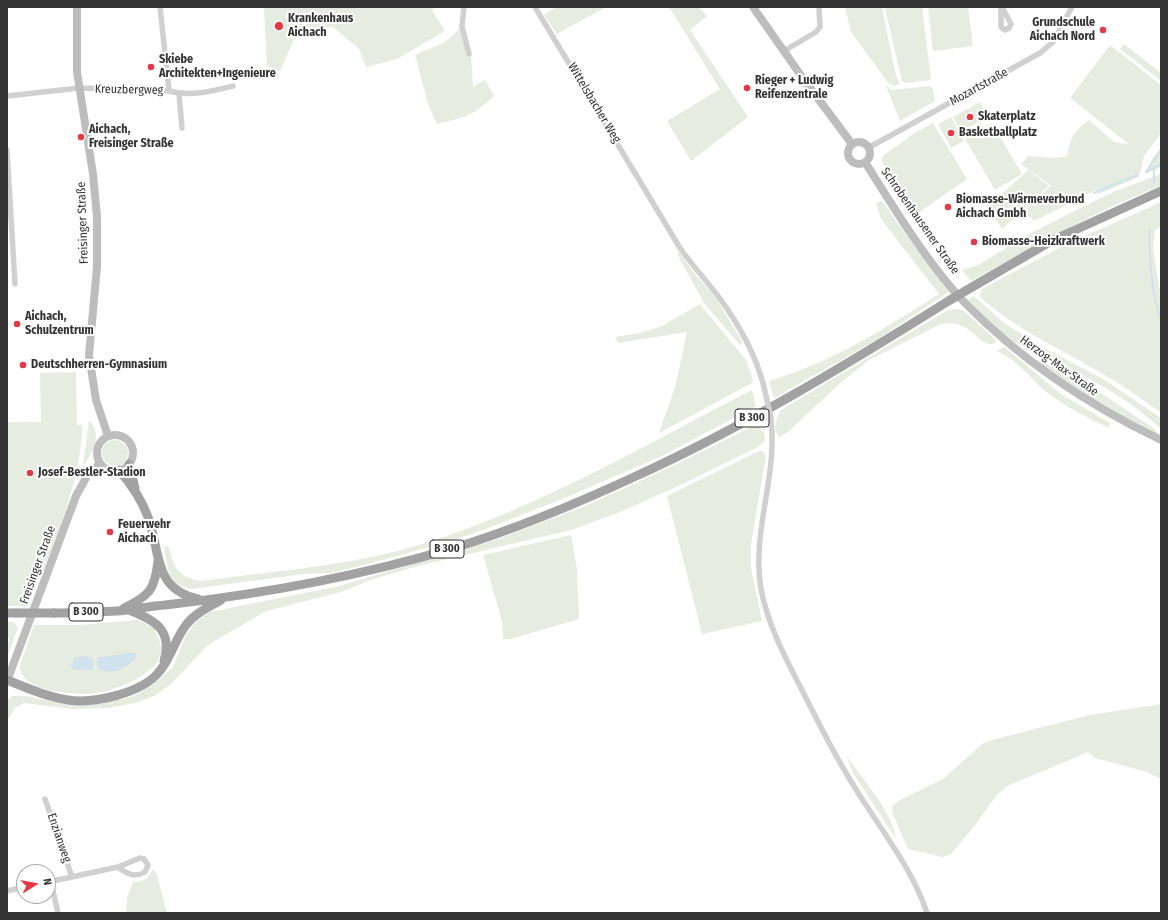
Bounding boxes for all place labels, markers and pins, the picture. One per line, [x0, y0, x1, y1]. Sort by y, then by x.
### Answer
place label: Krankenhaus Aichach [288, 12, 353, 40]
place label: Grundschule Aichach Nord [1030, 16, 1095, 44]
marker: Krankenhaus Aichach [273, 20, 285, 32]
marker: Grundschule Aichach Nord [1098, 25, 1108, 35]
place label: Skiebe Architekten+Ingenieure [159, 53, 276, 81]
marker: Skiebe Architekten+Ingenieure [146, 62, 156, 72]
place label: Rieger + Ludwig Reifenzentrale [755, 74, 833, 102]
marker: Rieger + Ludwig Reifenzentrale [742, 83, 752, 93]
place label: Skaterplatz [978, 110, 1036, 124]
marker: Skaterplatz [965, 112, 975, 122]
place label: Aichach, Freisinger Straße [89, 123, 174, 151]
place label: Basketballplatz [959, 126, 1037, 140]
marker: Basketballplatz [946, 128, 956, 138]
marker: Aichach, Freisinger Straße [76, 132, 86, 142]
place label: Biomasse-Wärmeverbund Aichach Gmbh [956, 193, 1084, 221]
marker: Biomasse-Wärmeverbund Aichach Gmbh [943, 202, 953, 212]
place label: Biomasse-Heizkraftwerk [982, 235, 1105, 249]
marker: Biomasse-Heizkraftwerk [969, 237, 979, 247]
place label: Aichach, Schulzentrum [25, 310, 94, 338]
marker: Aichach, Schulzentrum [12, 319, 22, 329]
place label: Deutschherren-Gymnasium [31, 358, 167, 372]
marker: Deutschherren-Gymnasium [18, 360, 28, 370]
place label: Josef-Bestler-Stadion [38, 466, 146, 480]
marker: Josef-Bestler-Stadion [25, 468, 35, 478]
place label: Feuerwehr Aichach [118, 518, 171, 546]
marker: Feuerwehr Aichach [105, 527, 115, 537]

